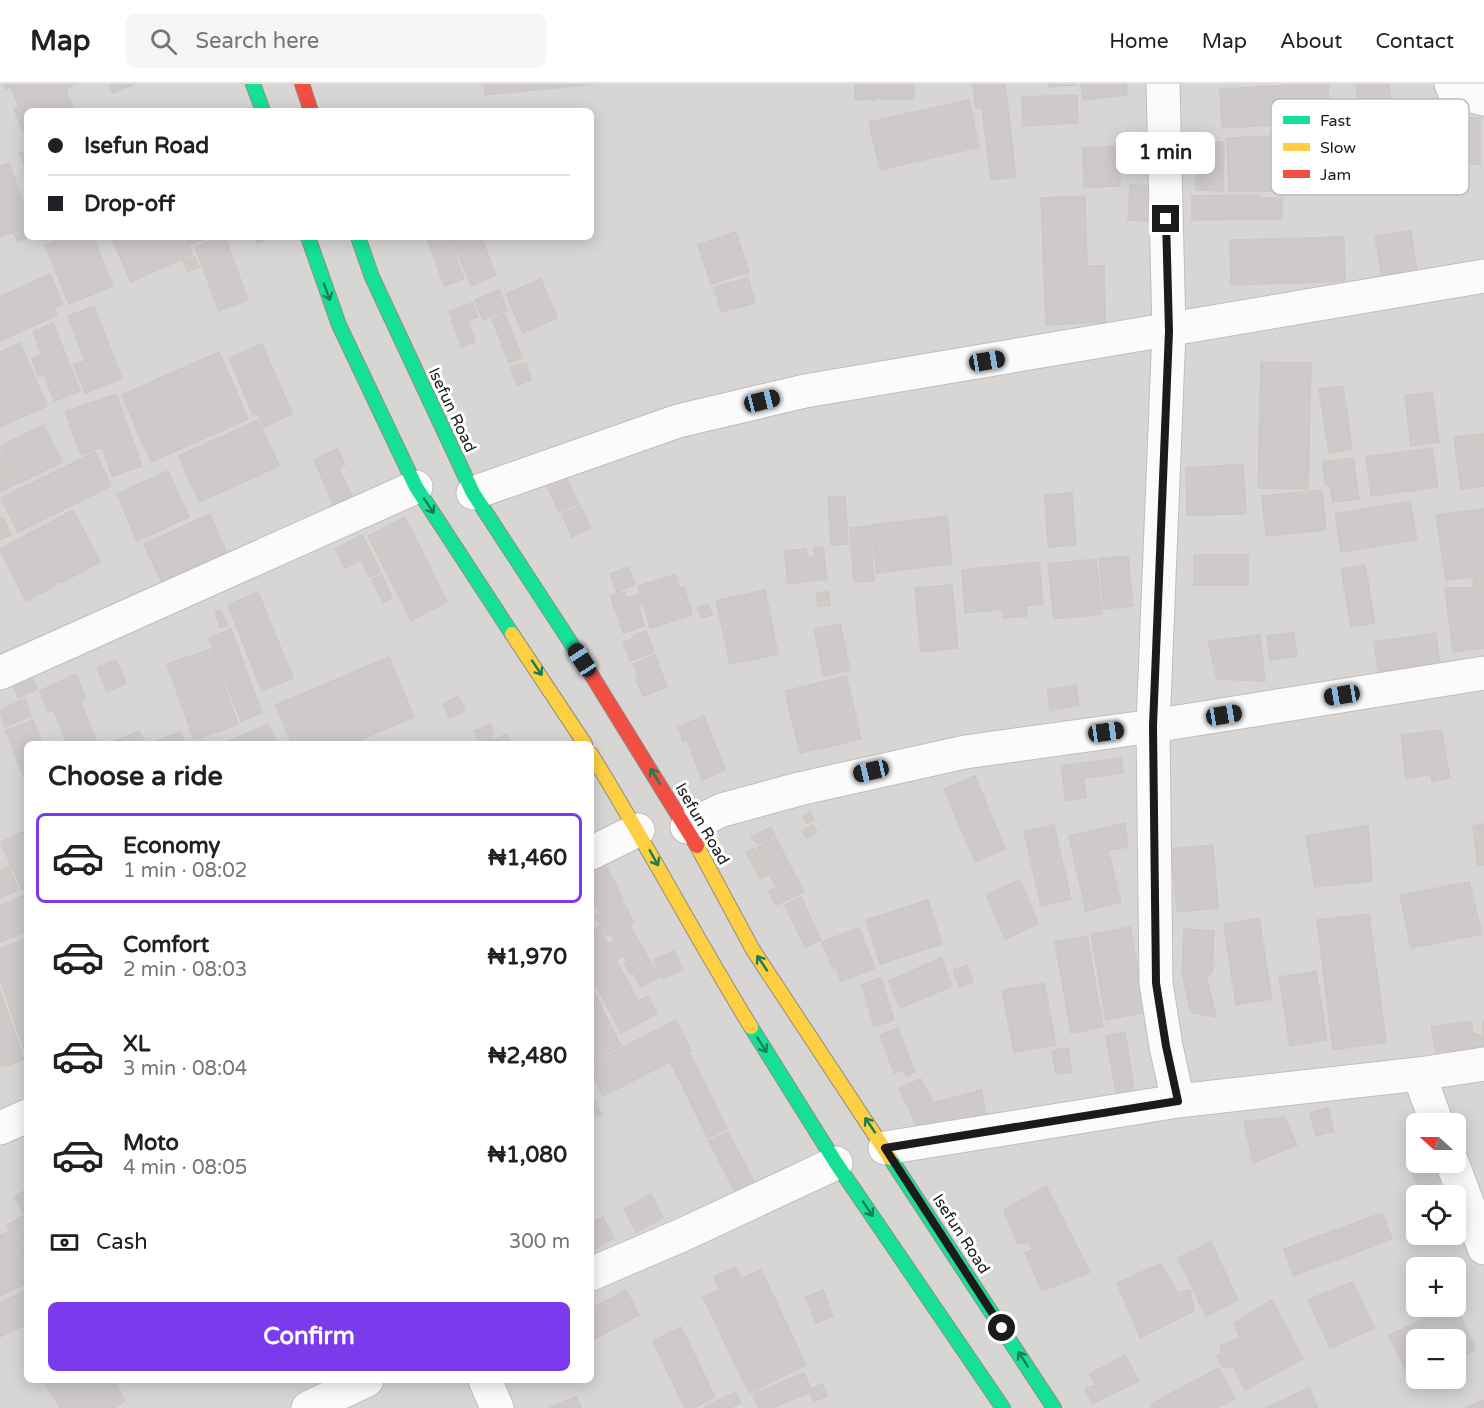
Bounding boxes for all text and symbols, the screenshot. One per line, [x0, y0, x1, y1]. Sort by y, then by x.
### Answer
search box [126, 14, 546, 68]
text: Map [30, 24, 90, 58]
icon: search [147, 25, 180, 58]
text: Search here [195, 28, 319, 54]
text: Home [1109, 29, 1169, 54]
text: Map [1202, 29, 1247, 54]
text: About [1280, 29, 1342, 54]
text: Contact [1375, 29, 1454, 54]
legend [1271, 99, 1469, 195]
text: Fast [1320, 111, 1351, 131]
callout: 1 min [1116, 132, 1216, 174]
text: Isefun Road [84, 133, 209, 159]
text: Slow [1320, 138, 1356, 158]
text: 1 min [1139, 141, 1192, 165]
text: Jam [1320, 165, 1351, 185]
text: Drop-off [84, 191, 175, 217]
route end [1152, 205, 1179, 232]
one-way arrow [323, 282, 334, 301]
car [968, 349, 1006, 373]
street label: Isefun Road [424, 364, 480, 456]
car [742, 388, 782, 414]
one-way arrow [423, 497, 435, 514]
car [565, 640, 599, 680]
one-way arrow [530, 660, 543, 677]
car [1323, 683, 1361, 707]
car [1205, 703, 1243, 727]
car [1087, 721, 1125, 743]
car [851, 758, 891, 784]
text: Choose a ride [48, 760, 223, 793]
one-way arrow [648, 768, 660, 785]
street label: Isefun Road [671, 780, 733, 868]
icon: car [51, 831, 105, 885]
text: Economy [123, 833, 220, 859]
text: ₦1,460 [488, 845, 567, 871]
one-way arrow [648, 849, 660, 866]
text: 1 min · 08:02 [123, 859, 247, 883]
icon: car [51, 930, 105, 984]
text: Comfort [123, 932, 209, 958]
text: ₦1,970 [488, 944, 567, 970]
one-way arrow [756, 955, 768, 972]
text: 2 min · 08:03 [123, 958, 247, 982]
icon: car [51, 1029, 105, 1083]
text: XL [123, 1031, 150, 1057]
one-way arrow [756, 1036, 769, 1053]
text: ₦2,480 [488, 1043, 567, 1069]
text: 3 min · 08:04 [123, 1057, 247, 1081]
north arrow [1406, 1113, 1466, 1173]
map controls [1406, 1113, 1466, 1389]
one-way arrow [864, 1118, 876, 1134]
icon: car [51, 1128, 105, 1182]
text: Moto [123, 1130, 179, 1156]
text: ₦1,080 [488, 1142, 567, 1168]
text: 4 min · 08:05 [123, 1156, 247, 1180]
button: locate [1406, 1185, 1466, 1245]
street label: Isefun Road [928, 1190, 994, 1278]
one-way arrow [862, 1200, 874, 1216]
icon: cash [48, 1226, 81, 1259]
text: Cash [96, 1229, 148, 1255]
text: 300 m [509, 1230, 570, 1254]
button: + [1406, 1257, 1466, 1317]
button: Confirm [48, 1302, 570, 1371]
route start [988, 1314, 1015, 1341]
button: − [1406, 1329, 1466, 1389]
one-way arrow [1016, 1351, 1028, 1368]

